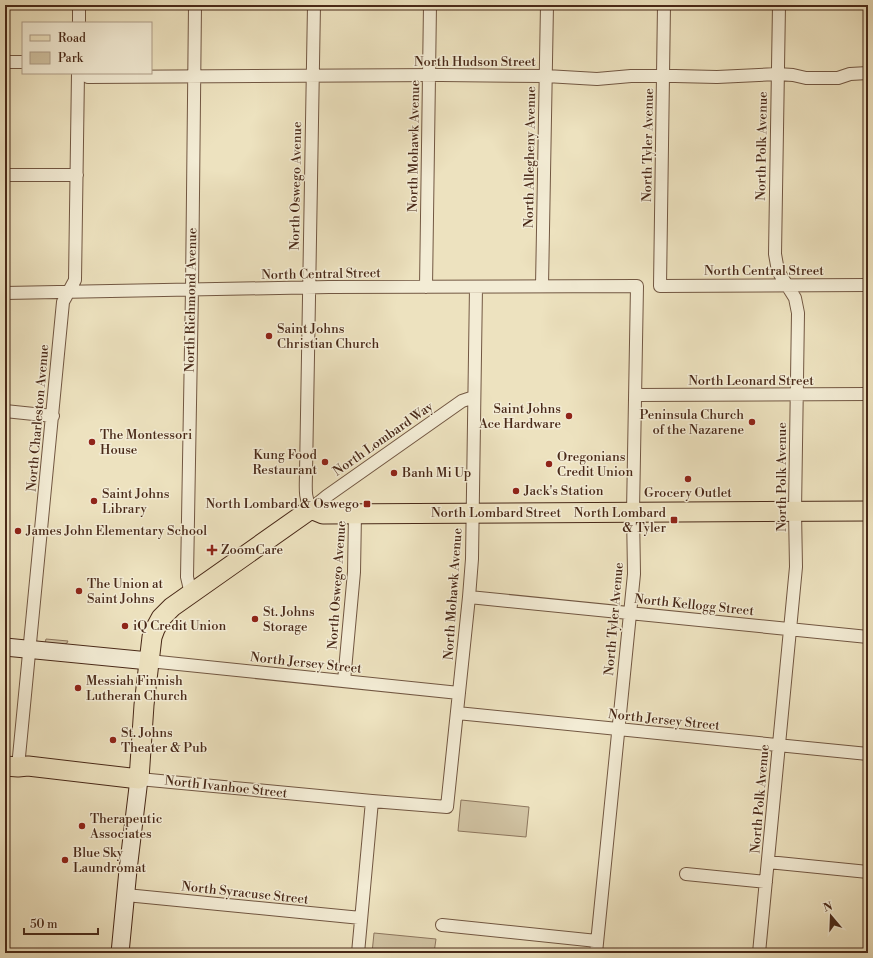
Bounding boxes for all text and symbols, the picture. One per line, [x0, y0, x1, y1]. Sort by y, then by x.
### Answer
legend [22, 22, 152, 74]
text: Road [58, 31, 86, 46]
text: Park [58, 51, 84, 66]
street label: North Hudson Street [414, 54, 536, 70]
street label: North Mohawk Avenue [405, 79, 423, 212]
street label: North Allegheny Avenue [521, 86, 539, 228]
street label: North Tyler Avenue [639, 87, 657, 202]
street label: North Polk Avenue [753, 91, 771, 201]
street label: North Oswego Avenue [287, 121, 305, 251]
street label: North Richmond Avenue [182, 227, 200, 373]
street label: North Central Street [704, 263, 824, 279]
street label: North Central Street [261, 265, 381, 283]
place label: Saint Johns Christian Church [277, 321, 380, 352]
marker: Saint Johns Christian Church [264, 331, 274, 341]
street label: North Charleston Avenue [24, 343, 52, 492]
street label: North Leonard Street [688, 373, 814, 389]
street label: North Lombard Way [330, 398, 437, 480]
place label: Saint Johns Ace Hardware [478, 401, 561, 432]
place label: Peninsula Church of the Nazarene [640, 407, 744, 438]
marker: Saint Johns Ace Hardware [564, 411, 574, 421]
marker: Peninsula Church of the Nazarene [747, 417, 757, 427]
street label: North Polk Avenue [774, 422, 790, 532]
place label: The Montessori House [100, 427, 192, 458]
marker: The Montessori House [87, 437, 97, 447]
place label: Kung Food Restaurant [252, 447, 318, 478]
place label: Oregonians Credit Union [557, 449, 633, 480]
marker: Kung Food Restaurant [320, 457, 330, 467]
marker: Oregonians Credit Union [544, 459, 554, 469]
place label: Banh Mi Up [401, 465, 471, 481]
marker: Banh Mi Up [389, 468, 399, 478]
marker: Grocery Outlet [683, 474, 693, 484]
place label: Jack's Station [523, 483, 604, 499]
place label: Grocery Outlet [644, 485, 732, 501]
place label: Saint Johns Library [102, 486, 170, 517]
marker: Jack's Station [511, 486, 521, 496]
marker: Saint Johns Library [89, 496, 99, 506]
place label: North Lombard & Oswego [205, 496, 359, 512]
marker: North Lombard & Oswego [362, 499, 372, 509]
street label: North Lombard Street [431, 505, 561, 521]
place label: North Lombard & Tyler [574, 505, 667, 536]
marker: North Lombard & Tyler [669, 515, 679, 525]
street label: North Oswego Avenue [325, 520, 350, 650]
place label: James John Elementary School [25, 523, 207, 539]
marker: James John Elementary School [13, 526, 23, 536]
street label: North Mohawk Avenue [440, 527, 466, 661]
place label: ZoomCare [221, 542, 283, 558]
marker: ZoomCare [206, 544, 218, 556]
street label: North Tyler Avenue [601, 561, 627, 676]
place label: The Union at Saint Johns [87, 576, 164, 607]
marker: The Union at Saint Johns [74, 586, 84, 596]
street label: North Kellogg Street [633, 591, 755, 619]
place label: St. Johns Storage [263, 604, 315, 635]
marker: St. Johns Storage [250, 614, 260, 624]
place label: iQ Credit Union [133, 618, 227, 634]
marker: iQ Credit Union [120, 621, 130, 631]
street label: North Jersey Street [249, 649, 363, 677]
place label: Messiah Finnish Lutheran Church [86, 673, 188, 704]
marker: Messiah Finnish Lutheran Church [73, 683, 83, 693]
street label: North Jersey Street [607, 706, 721, 734]
place label: St. Johns Theater & Pub [121, 725, 207, 756]
marker: St. Johns Theater & Pub [108, 735, 118, 745]
street label: North Polk Avenue [747, 743, 773, 854]
street label: North Ivanhoe Street [164, 773, 289, 801]
place label: Therapeutic Associates [89, 811, 163, 842]
marker: Therapeutic Associates [77, 821, 87, 831]
place label: Blue Sky Laundromat [72, 845, 146, 876]
marker: Blue Sky Laundromat [60, 855, 70, 865]
street label: North Syracuse Street [181, 878, 310, 908]
north arrow [811, 896, 851, 936]
text: N [822, 899, 835, 916]
scale bar [24, 910, 98, 936]
text: 50 m [30, 917, 58, 932]

